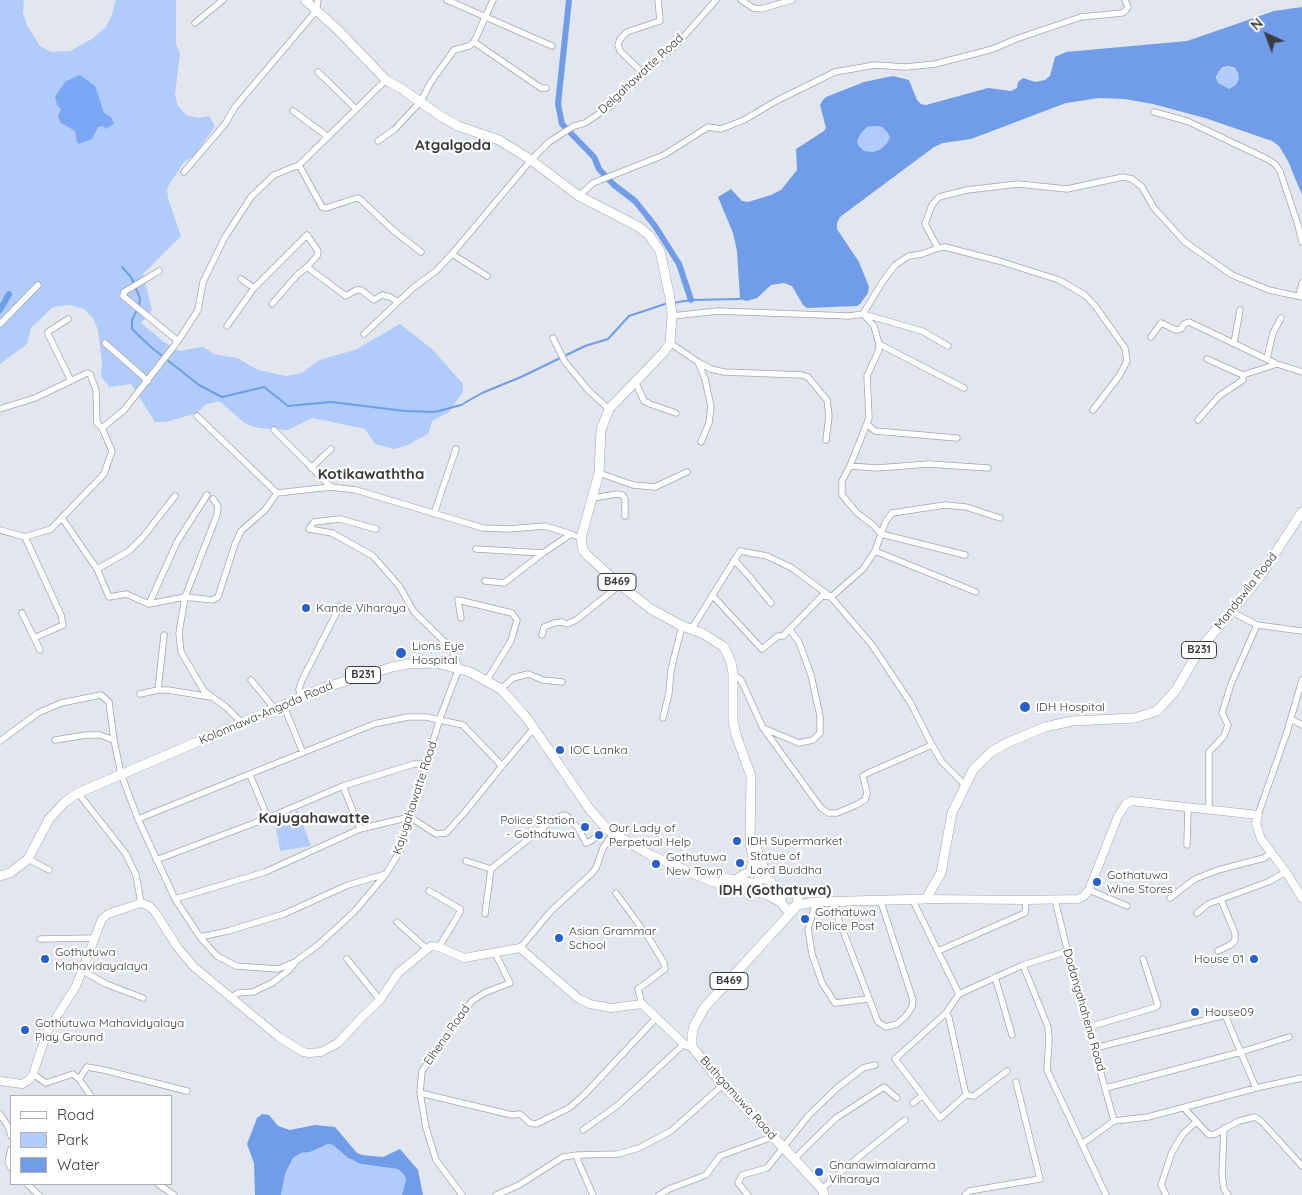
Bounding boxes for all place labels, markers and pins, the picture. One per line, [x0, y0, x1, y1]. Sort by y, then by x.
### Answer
place label: Kande Viharaya [316, 601, 406, 615]
marker: Kande Viharaya [300, 602, 312, 614]
place label: Lions Eye Hospital [412, 639, 464, 667]
marker: Lions Eye Hospital [394, 646, 408, 660]
marker: IDH Hospital [1018, 700, 1032, 714]
place label: IDH Hospital [1036, 700, 1105, 714]
place label: IOC Lanka [570, 743, 628, 757]
marker: IOC Lanka [554, 744, 566, 756]
place label: Police Station - Gothatuwa [500, 813, 575, 841]
marker: Police Station - Gothatuwa [579, 821, 591, 833]
place label: Our Lady of Perpetual Help [609, 821, 691, 849]
marker: Our Lady of Perpetual Help [593, 829, 605, 841]
place label: IDH Supermarket [747, 834, 843, 848]
marker: IDH Supermarket [731, 835, 743, 847]
place label: Statue of Lord Buddha [750, 849, 822, 877]
place label: Gothutuwa New Town [666, 850, 727, 878]
marker: Statue of Lord Buddha [734, 857, 746, 869]
marker: Gothutuwa New Town [650, 858, 662, 870]
place label: Gothatuwa Wine Stores [1107, 868, 1173, 896]
marker: Gothatuwa Wine Stores [1091, 876, 1103, 888]
place label: Gothatuwa Police Post [815, 905, 876, 933]
marker: Gothatuwa Police Post [799, 913, 811, 925]
place label: Asian Grammar School [569, 924, 656, 952]
marker: Asian Grammar School [553, 932, 565, 944]
place label: Gothutuwa Mahavidayalaya [55, 945, 148, 973]
place label: House 01 [1194, 952, 1244, 966]
marker: Gothutuwa Mahavidayalaya [39, 953, 51, 965]
marker: House 01 [1248, 953, 1260, 965]
place label: House09 [1205, 1005, 1254, 1019]
marker: House09 [1189, 1006, 1201, 1018]
place label: Gothutuwa Mahavidyalaya Play Ground [35, 1016, 184, 1044]
marker: Gothutuwa Mahavidyalaya Play Ground [19, 1024, 31, 1036]
place label: Gnanawimalarama Viharaya [829, 1158, 935, 1186]
marker: Gnanawimalarama Viharaya [813, 1166, 825, 1178]

